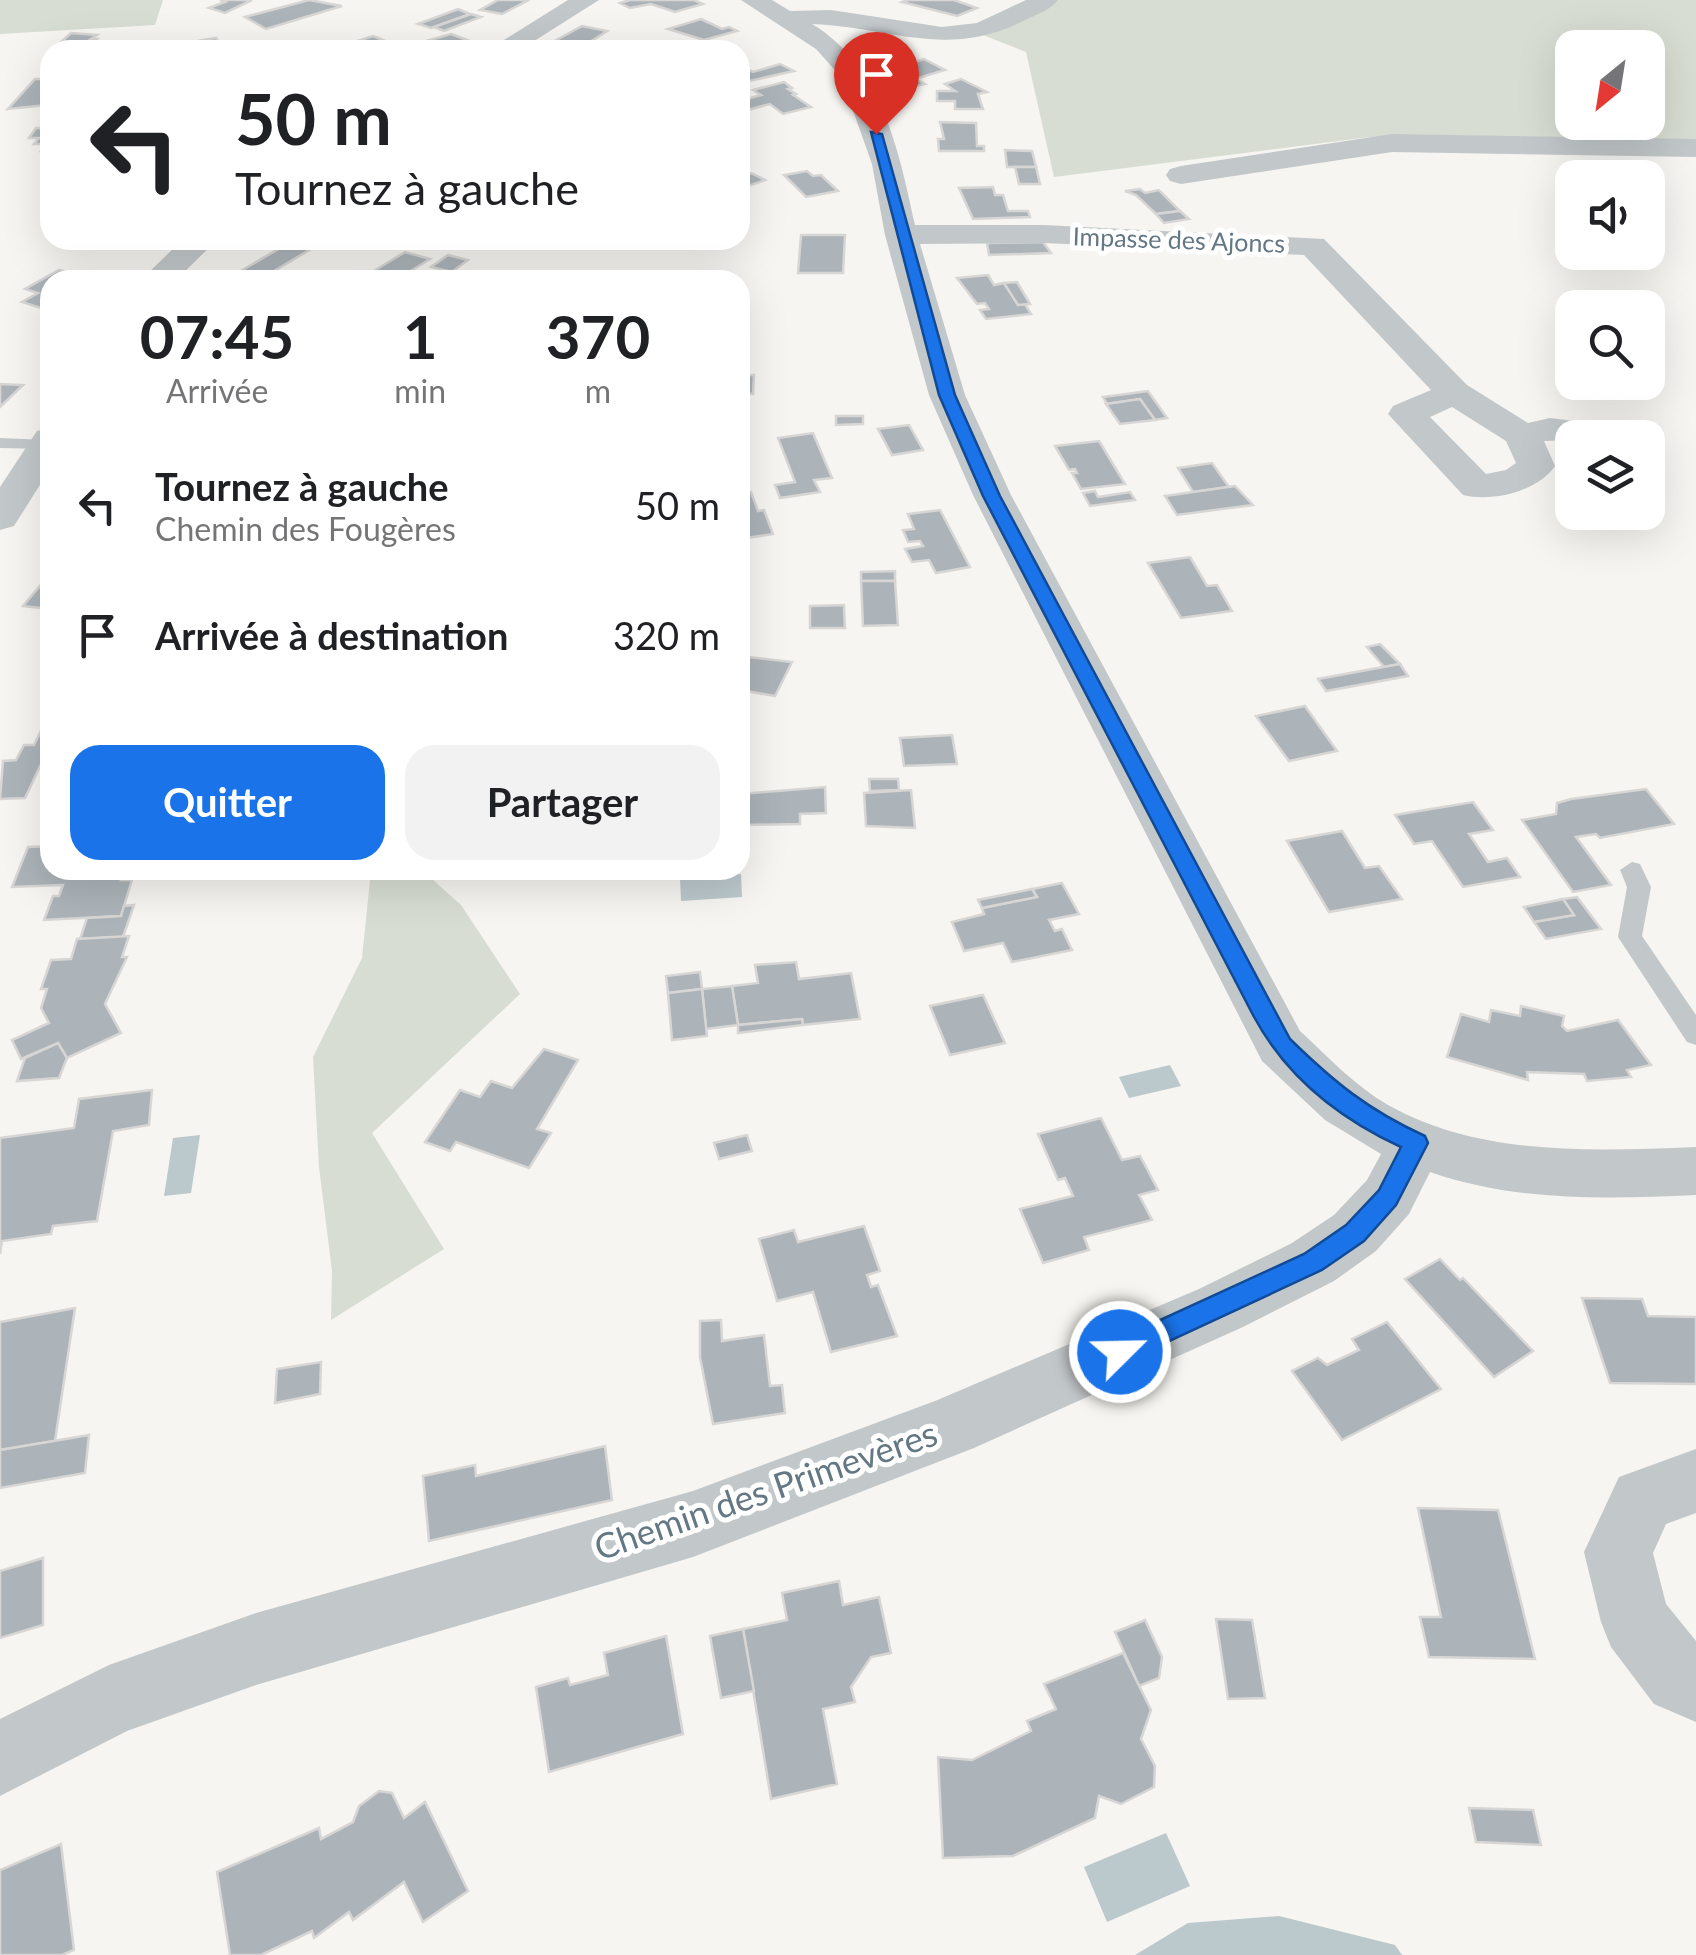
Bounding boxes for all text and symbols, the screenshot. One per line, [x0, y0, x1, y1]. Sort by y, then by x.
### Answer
north arrow [1555, 30, 1665, 140]
map controls [1555, 30, 1665, 530]
pin [834, 32, 919, 135]
icon: arrive [849, 47, 904, 102]
text: 50 m [235, 76, 392, 160]
icon: left [70, 80, 200, 210]
button: sound [1555, 160, 1665, 270]
text: Tournez à gauche [235, 161, 579, 215]
street label: Impasse des Ajoncs [1072, 220, 1286, 258]
button: search [1555, 290, 1665, 400]
text: 07:45 [140, 300, 294, 372]
text: 1 [403, 300, 438, 372]
text: 370 [546, 300, 650, 372]
text: Arrivée [166, 371, 268, 410]
text: min [394, 371, 446, 410]
text: m [585, 371, 611, 410]
button: layers [1555, 420, 1665, 530]
text: Tournez à gauche [155, 463, 448, 509]
icon: left [70, 478, 125, 533]
text: 50 m [635, 482, 720, 528]
text: Chemin des Fougères [155, 509, 456, 548]
icon: arrive [70, 608, 125, 663]
text: Arrivée à destination [155, 612, 508, 658]
text: 320 m [613, 612, 720, 658]
button: Quitter [70, 745, 385, 860]
button: Partager [405, 745, 720, 860]
position arrow [1068, 1300, 1172, 1404]
street label: Chemin des Primevères [588, 1411, 942, 1568]

